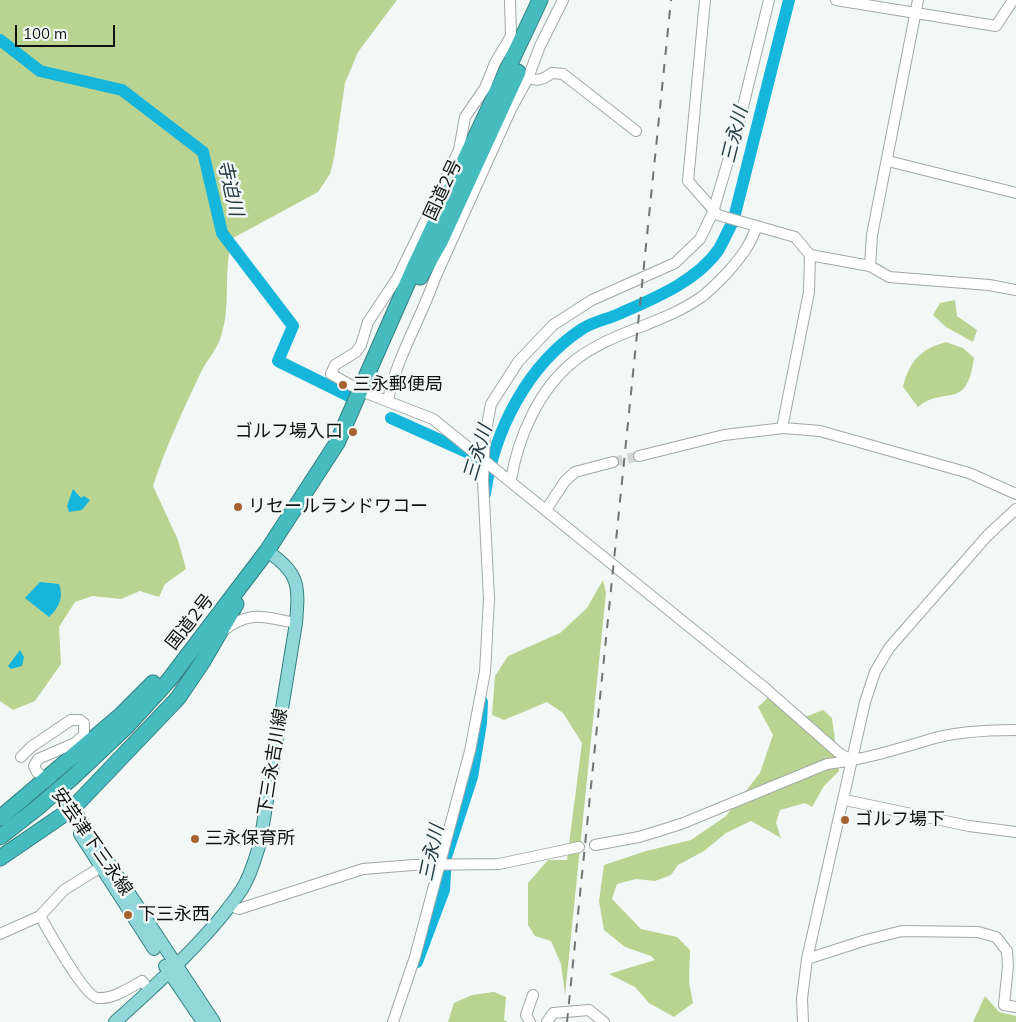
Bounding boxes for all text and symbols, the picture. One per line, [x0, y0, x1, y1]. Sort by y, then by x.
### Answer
scale bar [18, 15, 118, 47]
text: 100 m [23, 24, 67, 43]
water label: 三永川 [717, 105, 753, 165]
street label: 国道2号 [420, 156, 466, 224]
water label: 寺迫川 [212, 158, 248, 218]
place label: 三永郵便局 [353, 374, 443, 396]
marker: 三永郵便局 [337, 379, 349, 391]
place label: ゴルフ場入口 [235, 421, 343, 443]
water label: 三永川 [459, 422, 497, 484]
marker: ゴルフ場入口 [347, 426, 359, 438]
place label: リセールランドワコー [248, 496, 428, 518]
marker: リセールランドワコー [232, 501, 244, 513]
street label: 国道2号 [162, 590, 218, 654]
street label: 下三永吉川線 [254, 707, 292, 817]
street label: 安芸津下三永線 [47, 784, 137, 900]
place label: ゴルフ場下 [855, 809, 945, 831]
marker: ゴルフ場下 [839, 814, 851, 826]
water label: 三永川 [415, 823, 449, 883]
place label: 三永保育所 [205, 828, 295, 850]
marker: 三永保育所 [189, 833, 201, 845]
place label: 下三永西 [138, 904, 210, 926]
marker: 下三永西 [122, 909, 134, 921]

